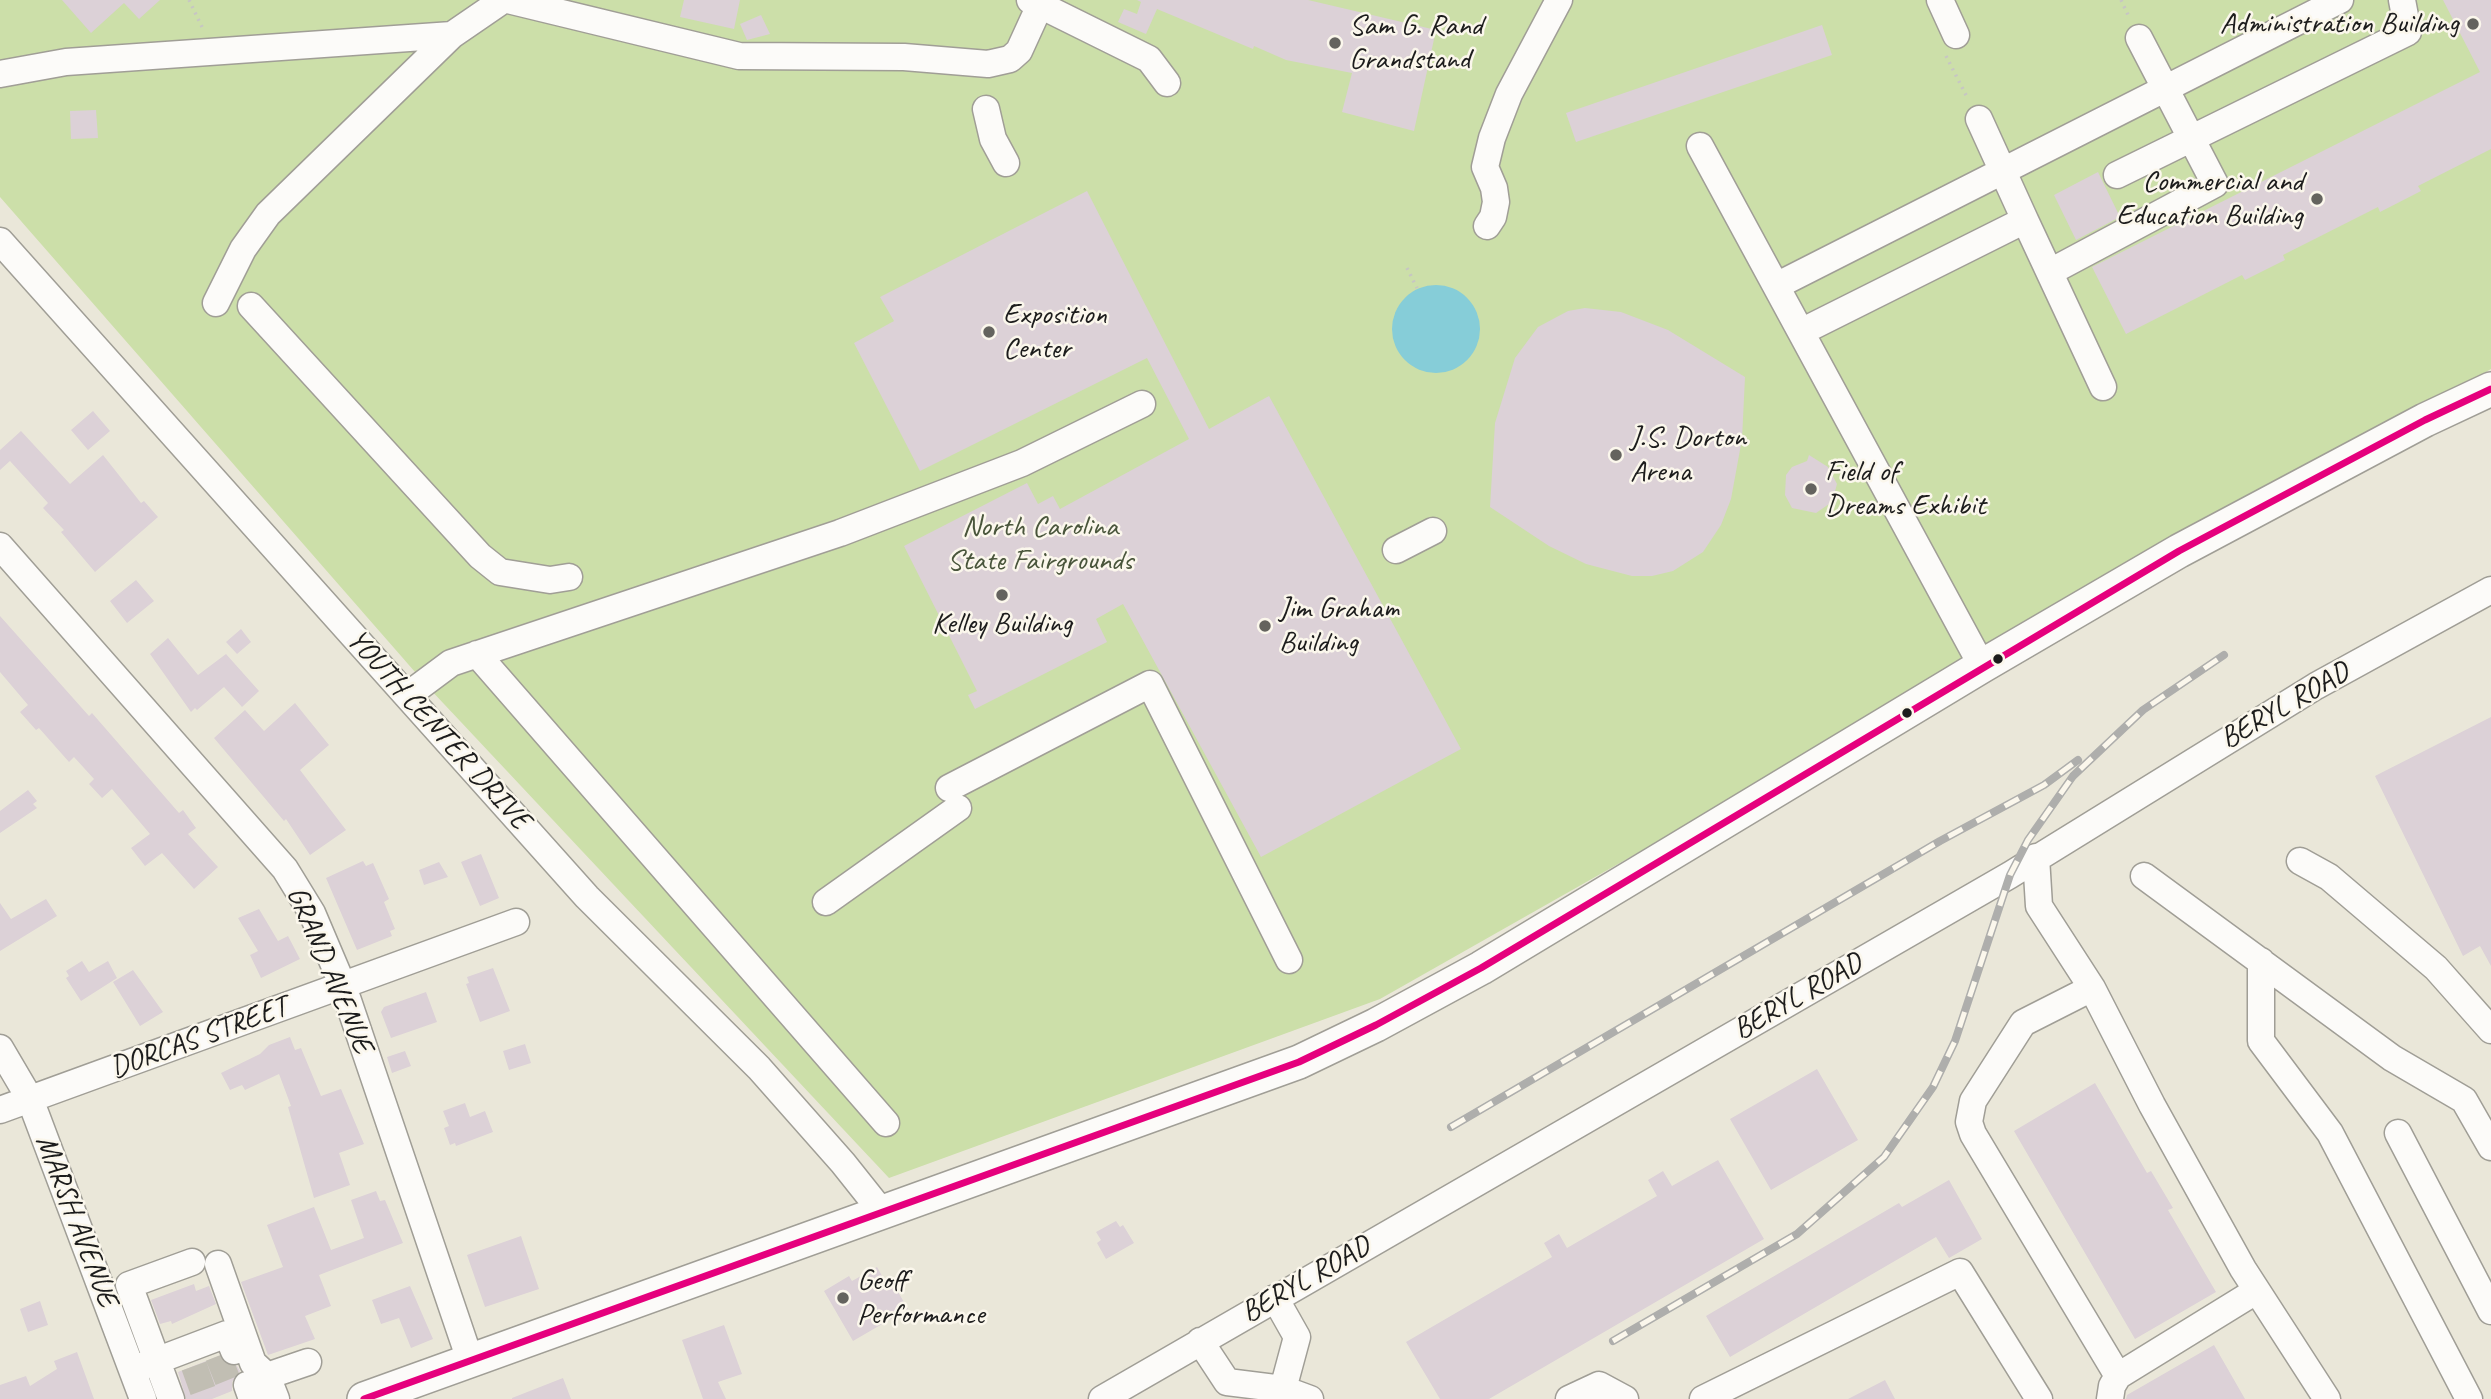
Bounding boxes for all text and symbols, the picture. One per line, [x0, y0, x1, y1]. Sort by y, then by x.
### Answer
place label: Administration Building [2220, 6, 2459, 42]
place label: Sam G. Rand Grandstand [1349, 8, 1482, 78]
marker: Administration Building [2465, 16, 2481, 32]
marker: Sam G. Rand Grandstand [1327, 35, 1343, 51]
place label: Commercial and Education Building [2116, 164, 2303, 234]
marker: Commercial and Education Building [2309, 191, 2325, 207]
place label: Exposition Center [1003, 297, 1107, 368]
marker: Exposition Center [981, 324, 997, 340]
place label: J.S. Dorton Arena [1630, 420, 1746, 490]
marker: J.S. Dorton Arena [1608, 447, 1624, 463]
place label: Field of Dreams Exhibit [1825, 454, 1985, 524]
marker: Field of Dreams Exhibit [1803, 481, 1819, 497]
park label: North Carolina State Fairgrounds [947, 509, 1133, 580]
marker: Kelley Building [994, 587, 1010, 603]
place label: Jim Graham Building [1279, 591, 1399, 662]
place label: Kelley Building [932, 606, 1072, 642]
marker: Jim Graham Building [1257, 618, 1273, 634]
street label: YOUTH CENTER DRIVE [339, 622, 537, 838]
unlabelled marker [1991, 652, 2005, 666]
street label: BERYL ROAD [2214, 655, 2356, 757]
unlabelled marker [1900, 706, 1914, 720]
street label: GRAND AVENUE [278, 881, 380, 1059]
street label: BERYL ROAD [1727, 946, 1869, 1048]
street label: DORCAS STREET [105, 989, 293, 1087]
street label: MARSH AVENUE [27, 1130, 125, 1312]
street label: BERYL ROAD [1235, 1229, 1377, 1331]
place label: Geoff Performance [857, 1263, 985, 1334]
marker: Geoff Performance [835, 1290, 851, 1306]

